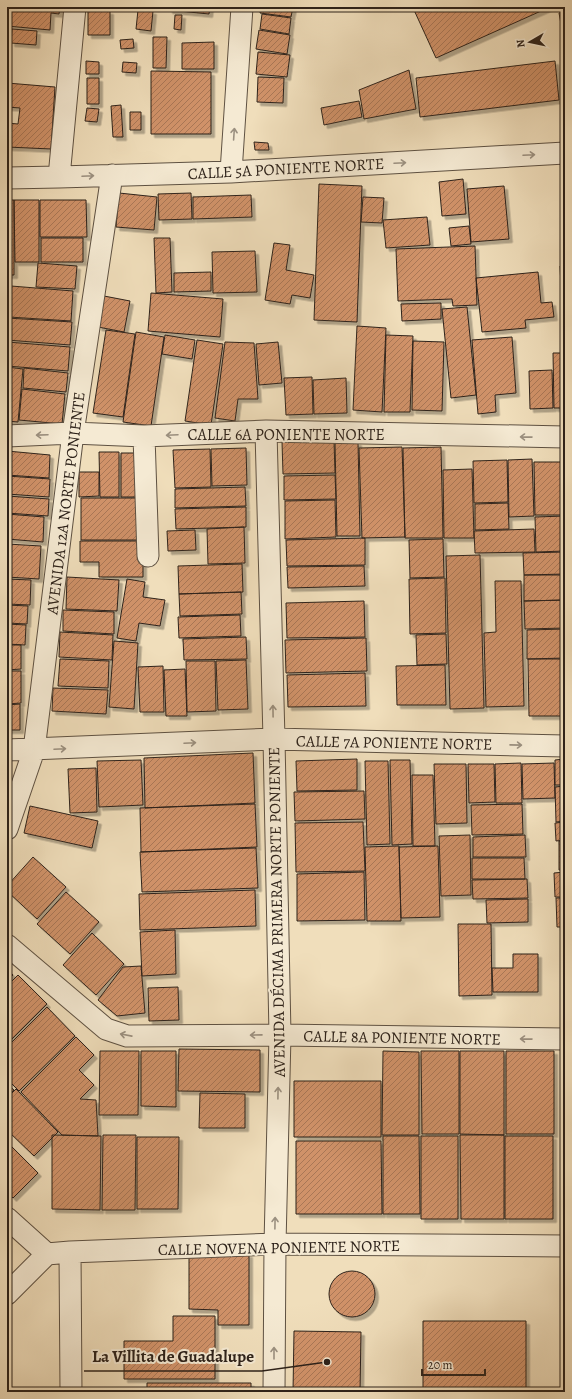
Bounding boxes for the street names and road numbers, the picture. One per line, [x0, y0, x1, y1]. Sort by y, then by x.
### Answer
street label: CALLE 5A PONIENTE NORTE [187, 153, 385, 185]
street label: AVENIDA 12A NORTE PONIENTE [41, 391, 91, 617]
street label: CALLE 6A PONIENTE NORTE [187, 424, 385, 446]
street label: CALLE 7A PONIENTE NORTE [296, 730, 492, 756]
street label: AVENIDA DÉCIMA PRIMERA NORTE PONIENTE [263, 747, 291, 1078]
street label: CALLE 8A PONIENTE NORTE [303, 1025, 501, 1051]
street label: CALLE NOVENA PONIENTE NORTE [158, 1235, 400, 1261]

